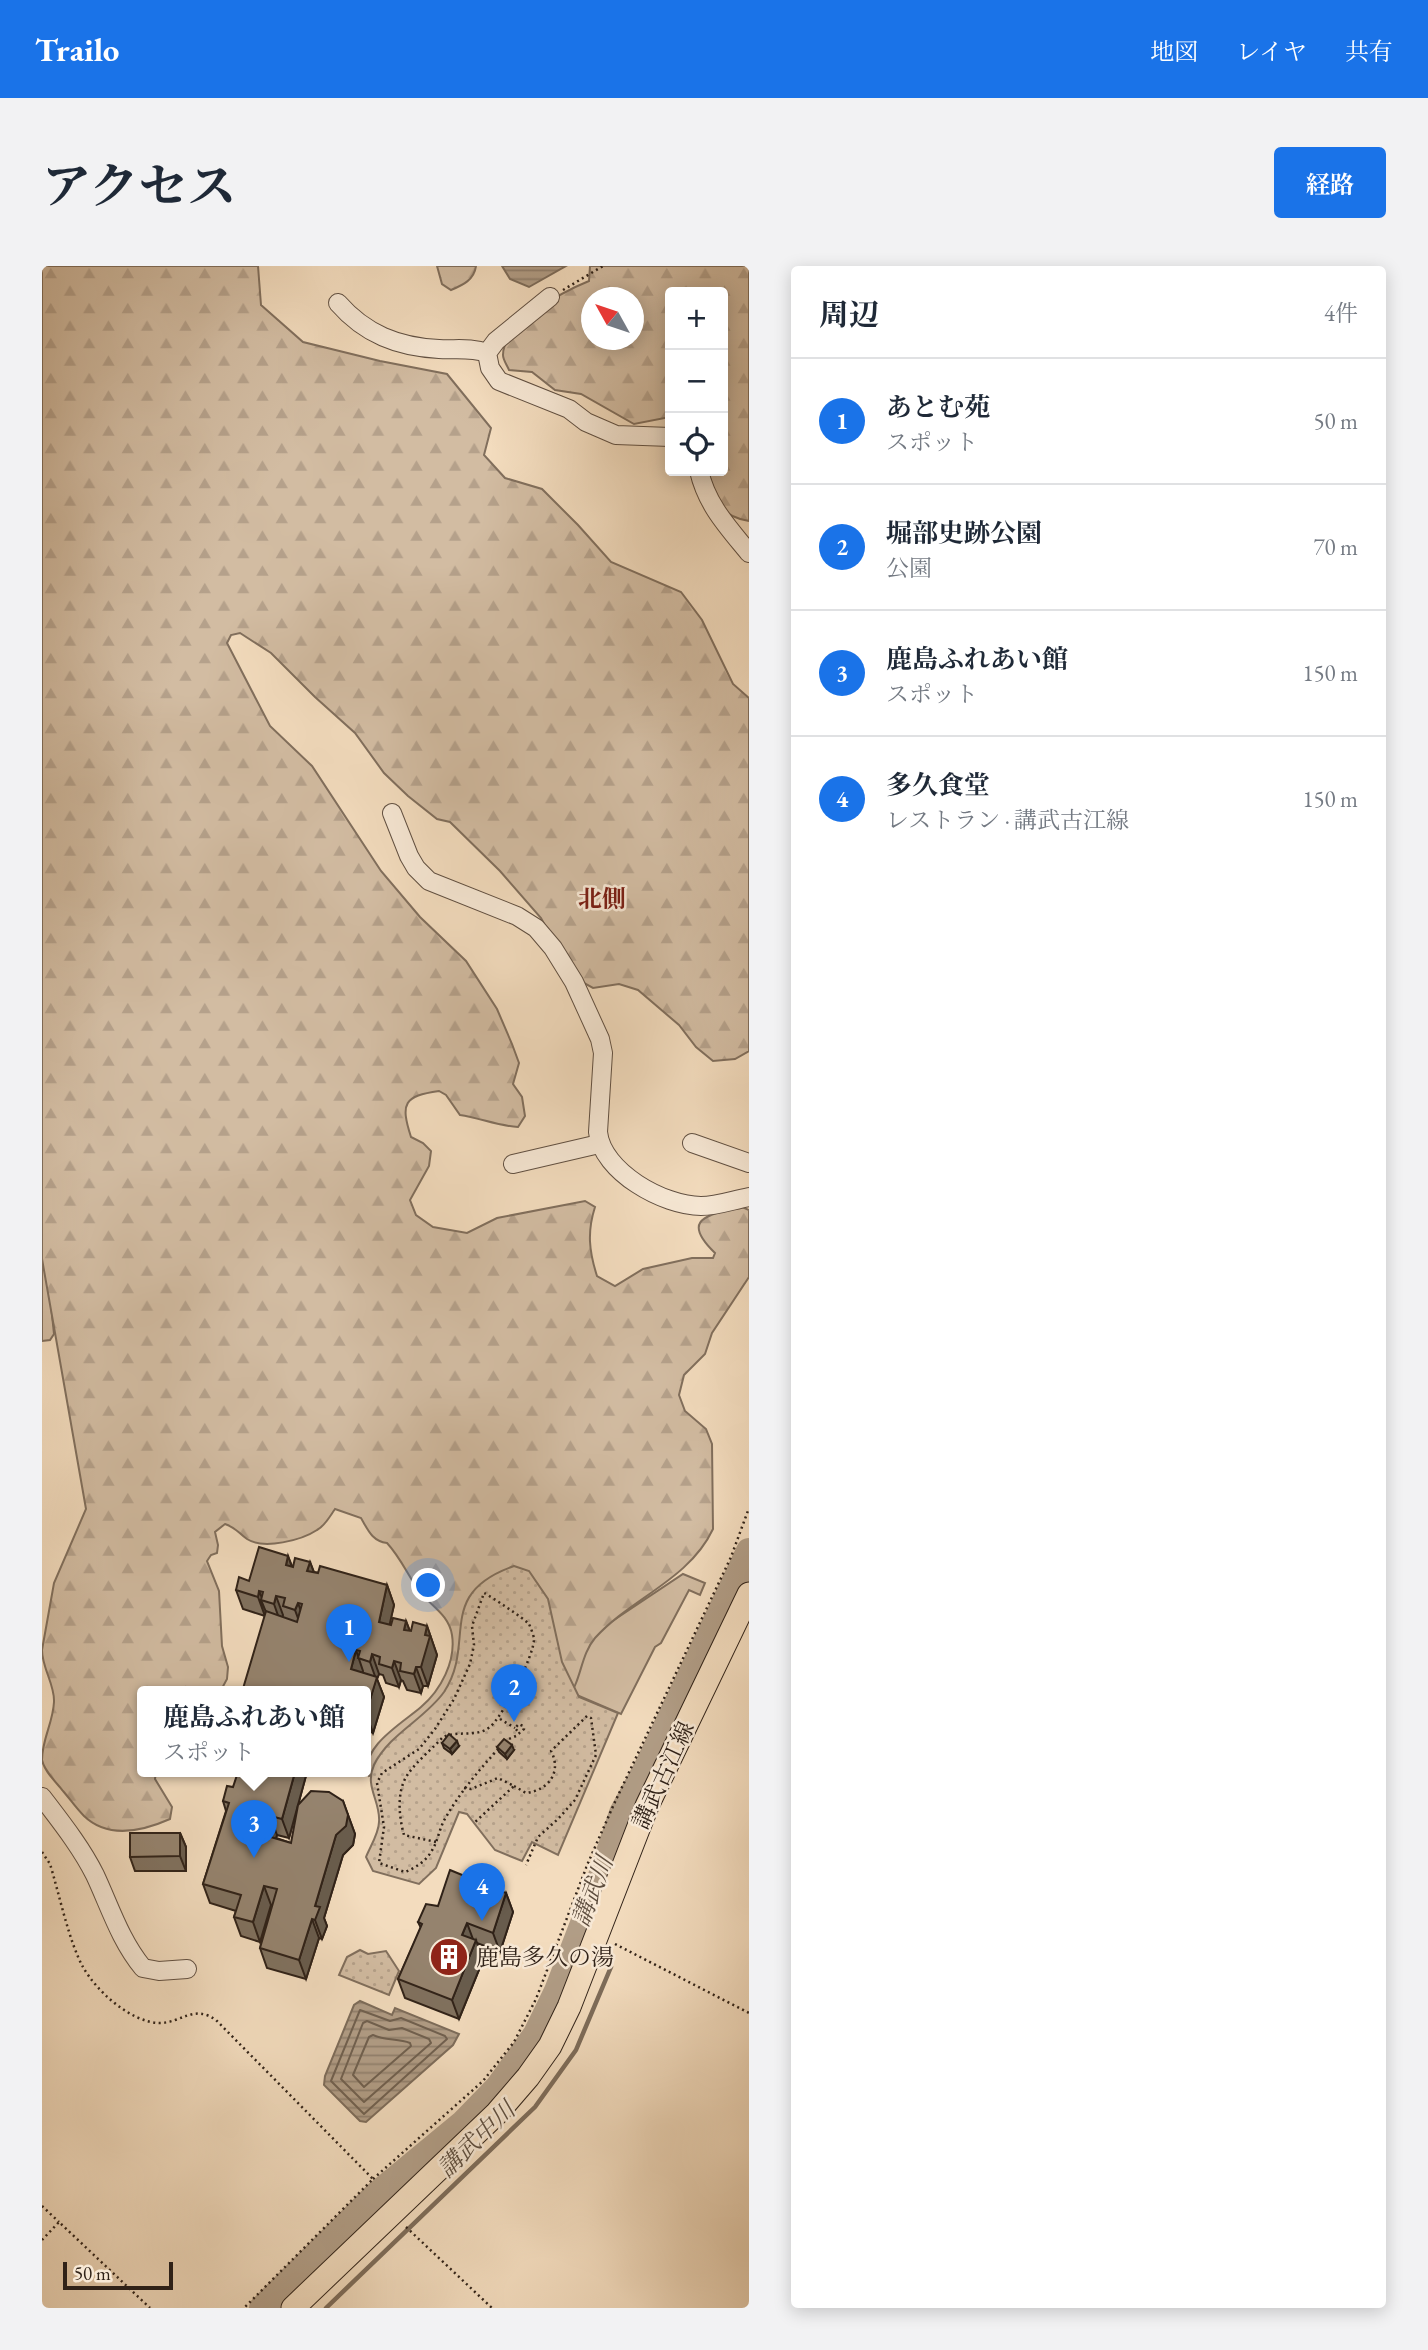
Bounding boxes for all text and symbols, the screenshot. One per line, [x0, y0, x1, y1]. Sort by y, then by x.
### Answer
text: Trailo [35, 28, 119, 71]
text: 地図 [1150, 36, 1198, 67]
text: レイヤ [1236, 36, 1307, 67]
text: 共有 [1345, 36, 1393, 67]
button: 経路 [1274, 147, 1386, 218]
text: アクセス [42, 154, 237, 218]
north arrow [581, 287, 644, 350]
map controls [665, 287, 728, 476]
button: + [665, 287, 728, 350]
text: 周辺 [819, 295, 879, 334]
text: 4件 [1324, 298, 1358, 328]
button: − [665, 350, 728, 413]
text: あとむ苑 [886, 390, 990, 424]
text: 1 [836, 406, 848, 436]
text: 50 m [1313, 406, 1358, 436]
button: locate [665, 413, 728, 476]
text: スポット [886, 427, 978, 457]
text: 堀部史跡公園 [886, 516, 1042, 550]
text: 2 [836, 532, 848, 562]
text: 70 m [1313, 532, 1358, 562]
text: 公園 [886, 553, 932, 583]
text: 鹿島ふれあい館 [886, 642, 1068, 676]
text: 3 [836, 658, 848, 688]
text: 150 m [1302, 658, 1358, 688]
text: スポット [886, 679, 978, 709]
text: 多久食堂 [886, 768, 990, 802]
text: 4 [836, 784, 848, 814]
text: 150 m [1302, 784, 1358, 814]
text: レストラン · 講武古江線 [886, 805, 1129, 835]
district label: 北側 [578, 883, 626, 914]
your location [411, 1568, 445, 1602]
pin: 1 [326, 1604, 372, 1662]
pin: 2 [491, 1664, 537, 1722]
popup [137, 1686, 371, 1777]
text: 鹿島ふれあい館 [163, 1700, 345, 1734]
street label: 講武古江線 [625, 1717, 701, 1833]
text: スポット [163, 1737, 255, 1767]
pin: 3 [231, 1800, 277, 1858]
water label: 講武川 [565, 1849, 620, 1930]
pin: 4 [459, 1863, 505, 1921]
building icon: 鹿島多久の湯 [428, 1936, 470, 1978]
place label: 鹿島多久の湯 [476, 1942, 614, 1972]
water label: 講武中川 [431, 2092, 523, 2183]
scale bar [63, 2259, 173, 2291]
text: 50 m [74, 2261, 111, 2286]

